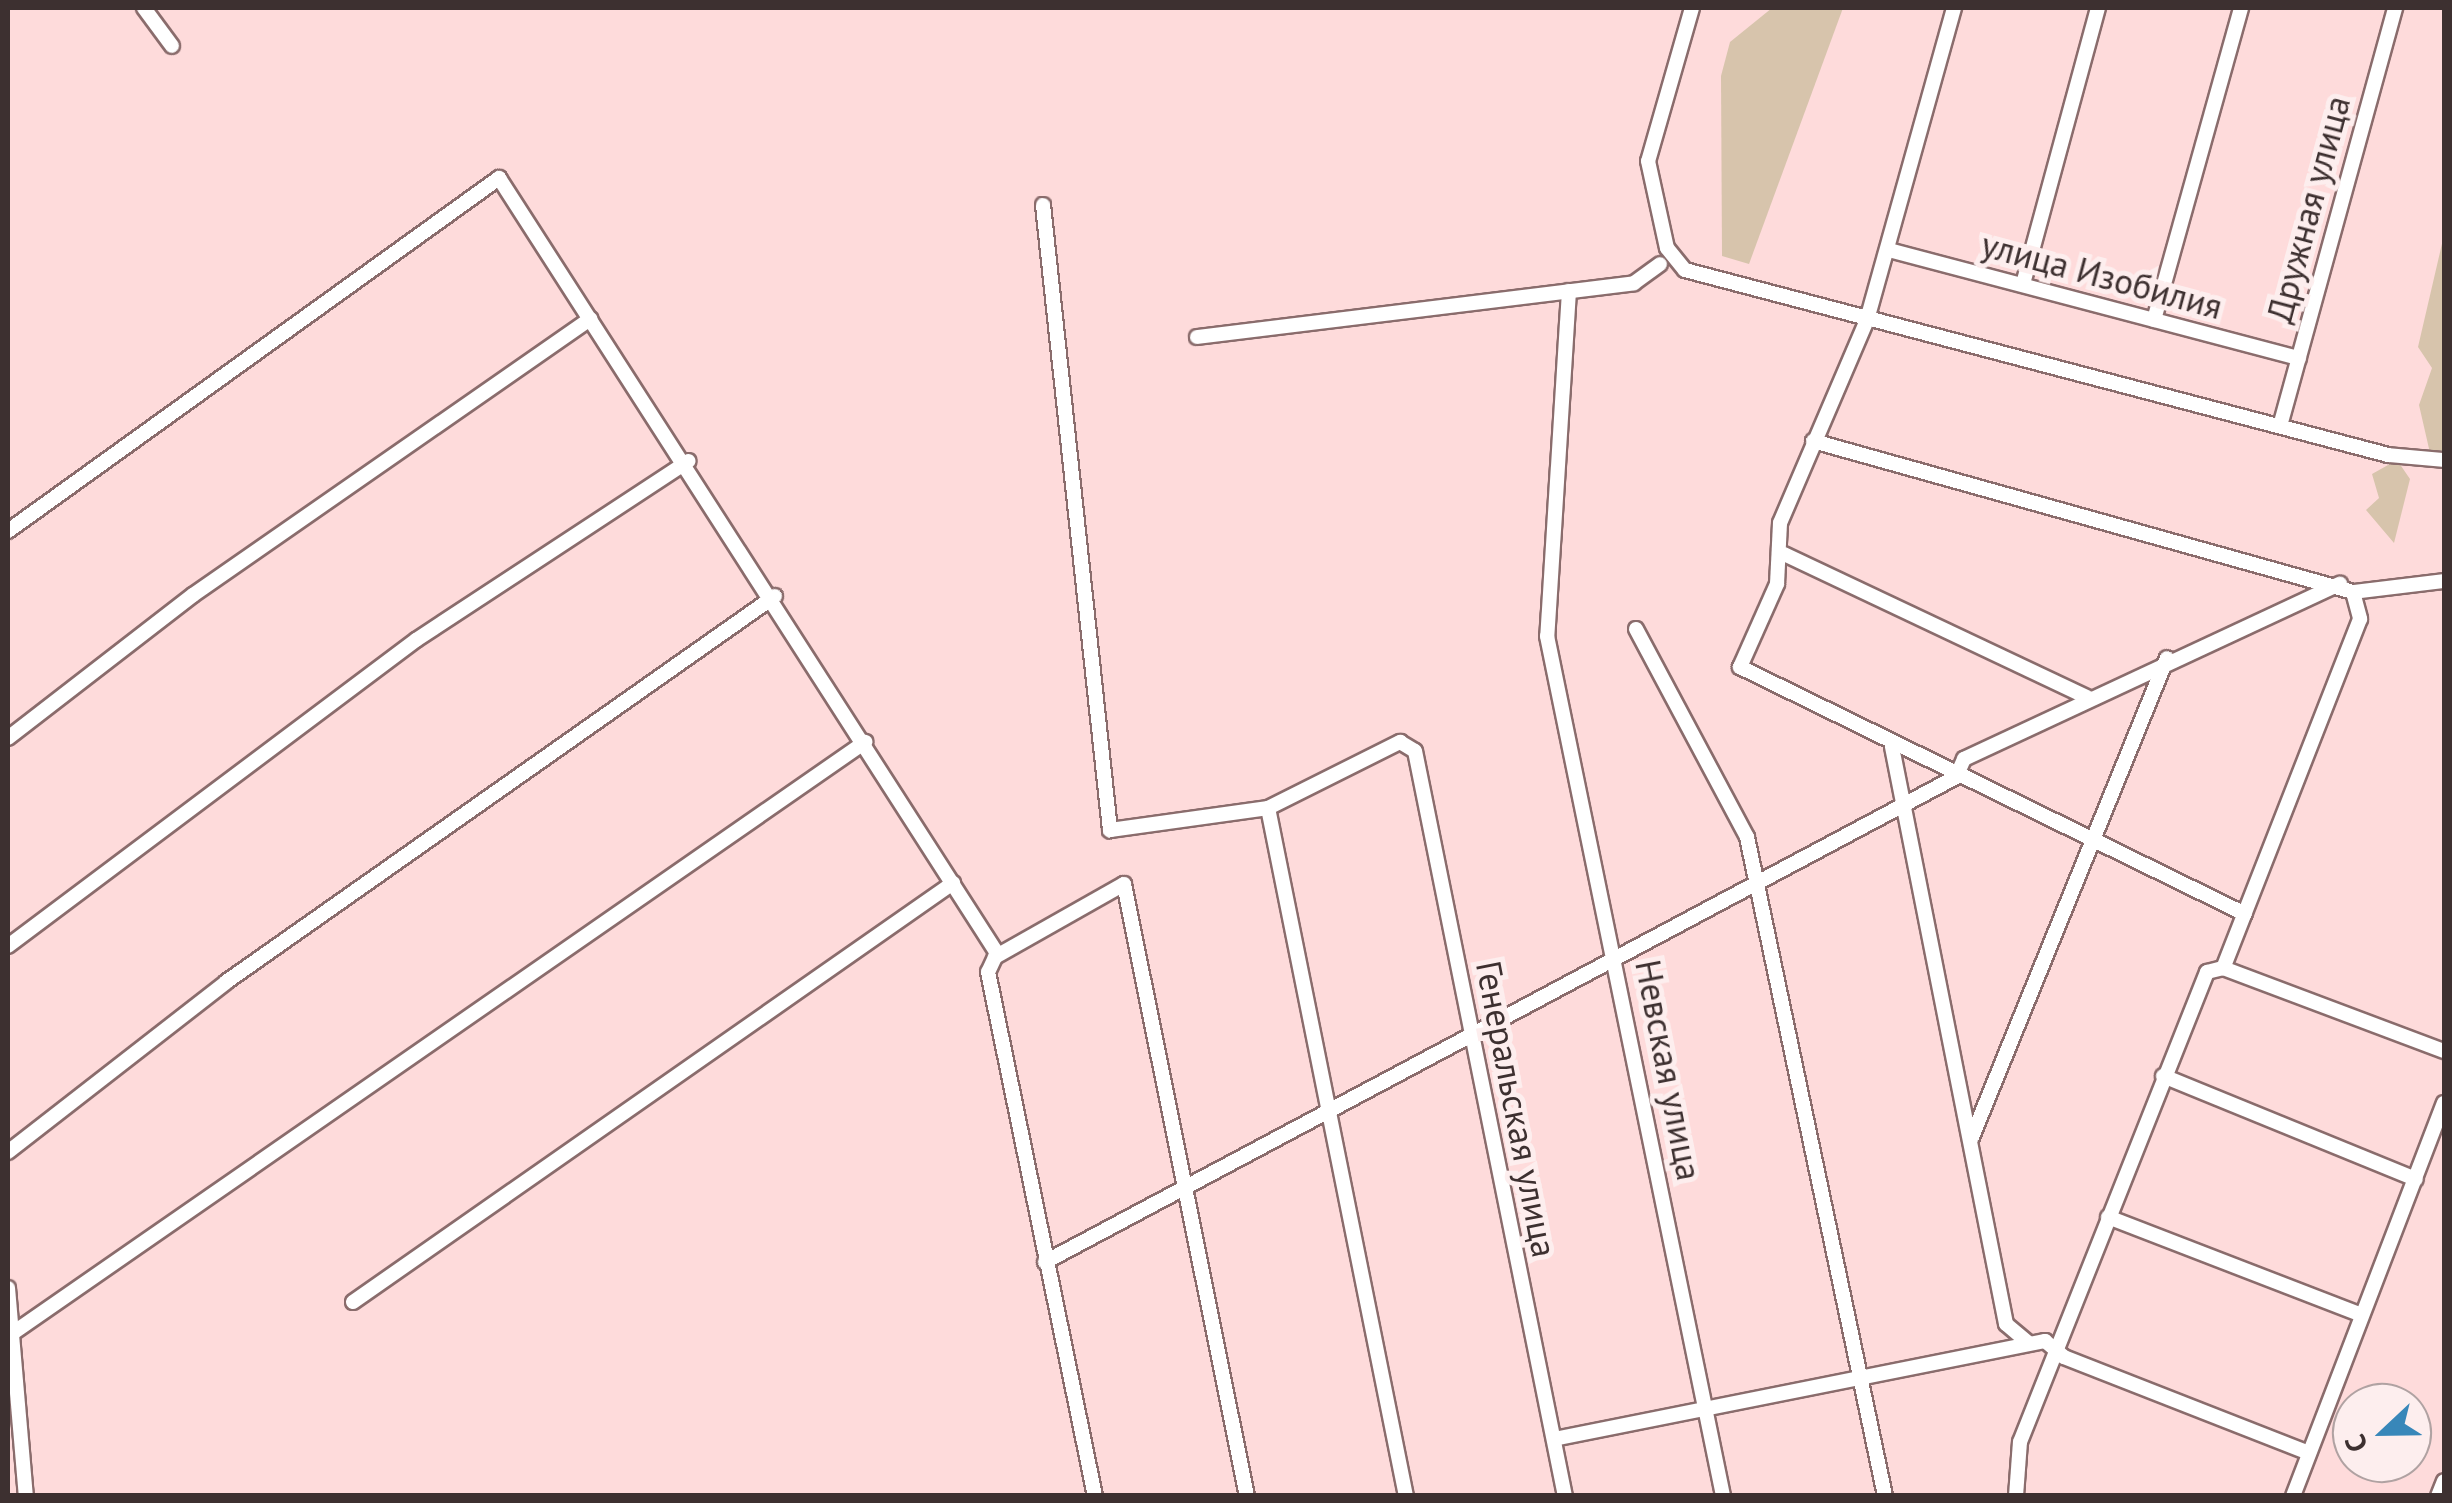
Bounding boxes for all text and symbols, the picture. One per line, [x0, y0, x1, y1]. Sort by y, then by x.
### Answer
street label: Дружная улица [2258, 91, 2358, 327]
street label: улица Изобилия [1977, 223, 2227, 327]
street label: Невская улица [1627, 956, 1711, 1184]
street label: Генеральская улица [1468, 957, 1566, 1261]
north arrow [2332, 1383, 2432, 1483]
text: С [2335, 1429, 2376, 1458]

